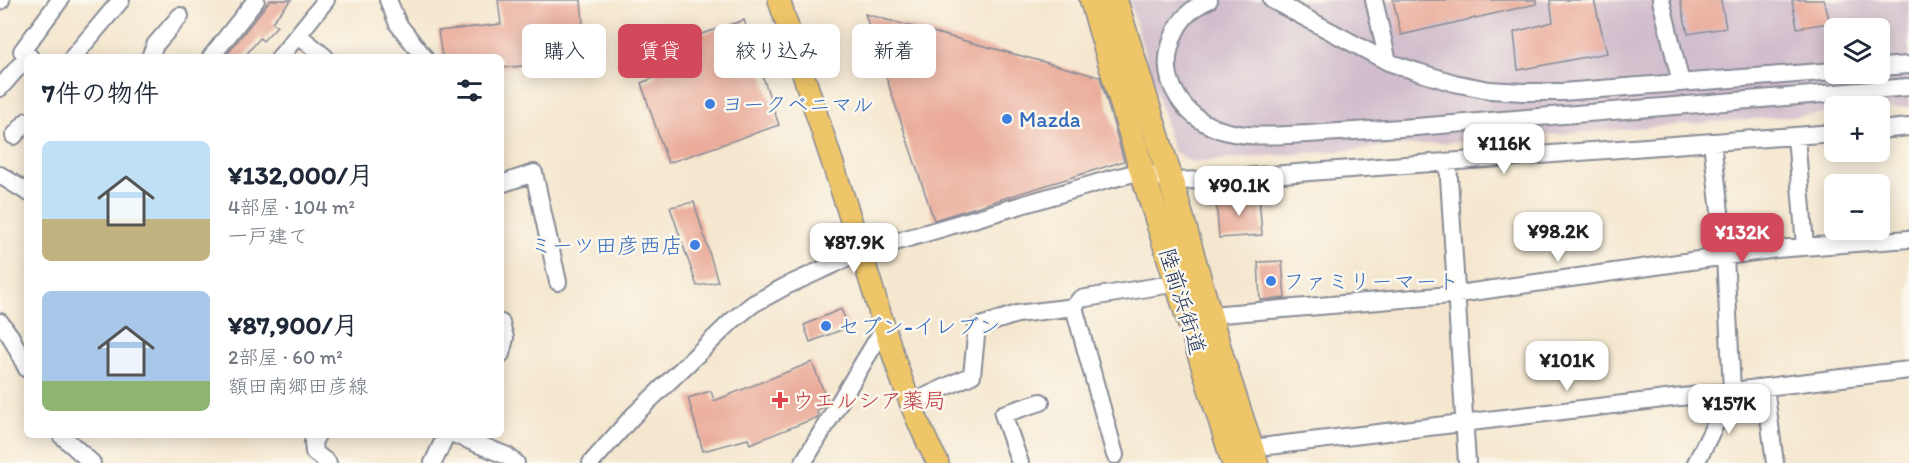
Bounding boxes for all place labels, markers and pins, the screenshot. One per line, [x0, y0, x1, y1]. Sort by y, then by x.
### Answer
place label: ヨークベニマル [722, 91, 874, 118]
marker: ヨークベニマル [703, 97, 717, 111]
place label: Mazda [1019, 106, 1081, 133]
marker: Mazda [1000, 112, 1014, 126]
pin: ¥116K [1462, 124, 1546, 175]
pin: ¥90.1K [1190, 166, 1288, 217]
pin: ¥98.2K [1509, 212, 1607, 263]
pin: ¥132K [1700, 213, 1784, 264]
pin: ¥87.9K [805, 223, 903, 274]
place label: ミーツ田彦西店 [530, 232, 683, 259]
marker: ミーツ田彦西店 [688, 238, 702, 252]
place label: ファミリーマート [1283, 268, 1459, 295]
marker: ファミリーマート [1264, 274, 1278, 288]
place label: セブン-イレブン [838, 313, 1001, 340]
marker: セブン-イレブン [819, 319, 833, 333]
pin: ¥101K [1525, 341, 1609, 392]
pin: ¥157K [1687, 384, 1771, 435]
place label: ウエルシア薬局 [792, 387, 946, 414]
marker: ウエルシア薬局 [773, 393, 787, 407]

